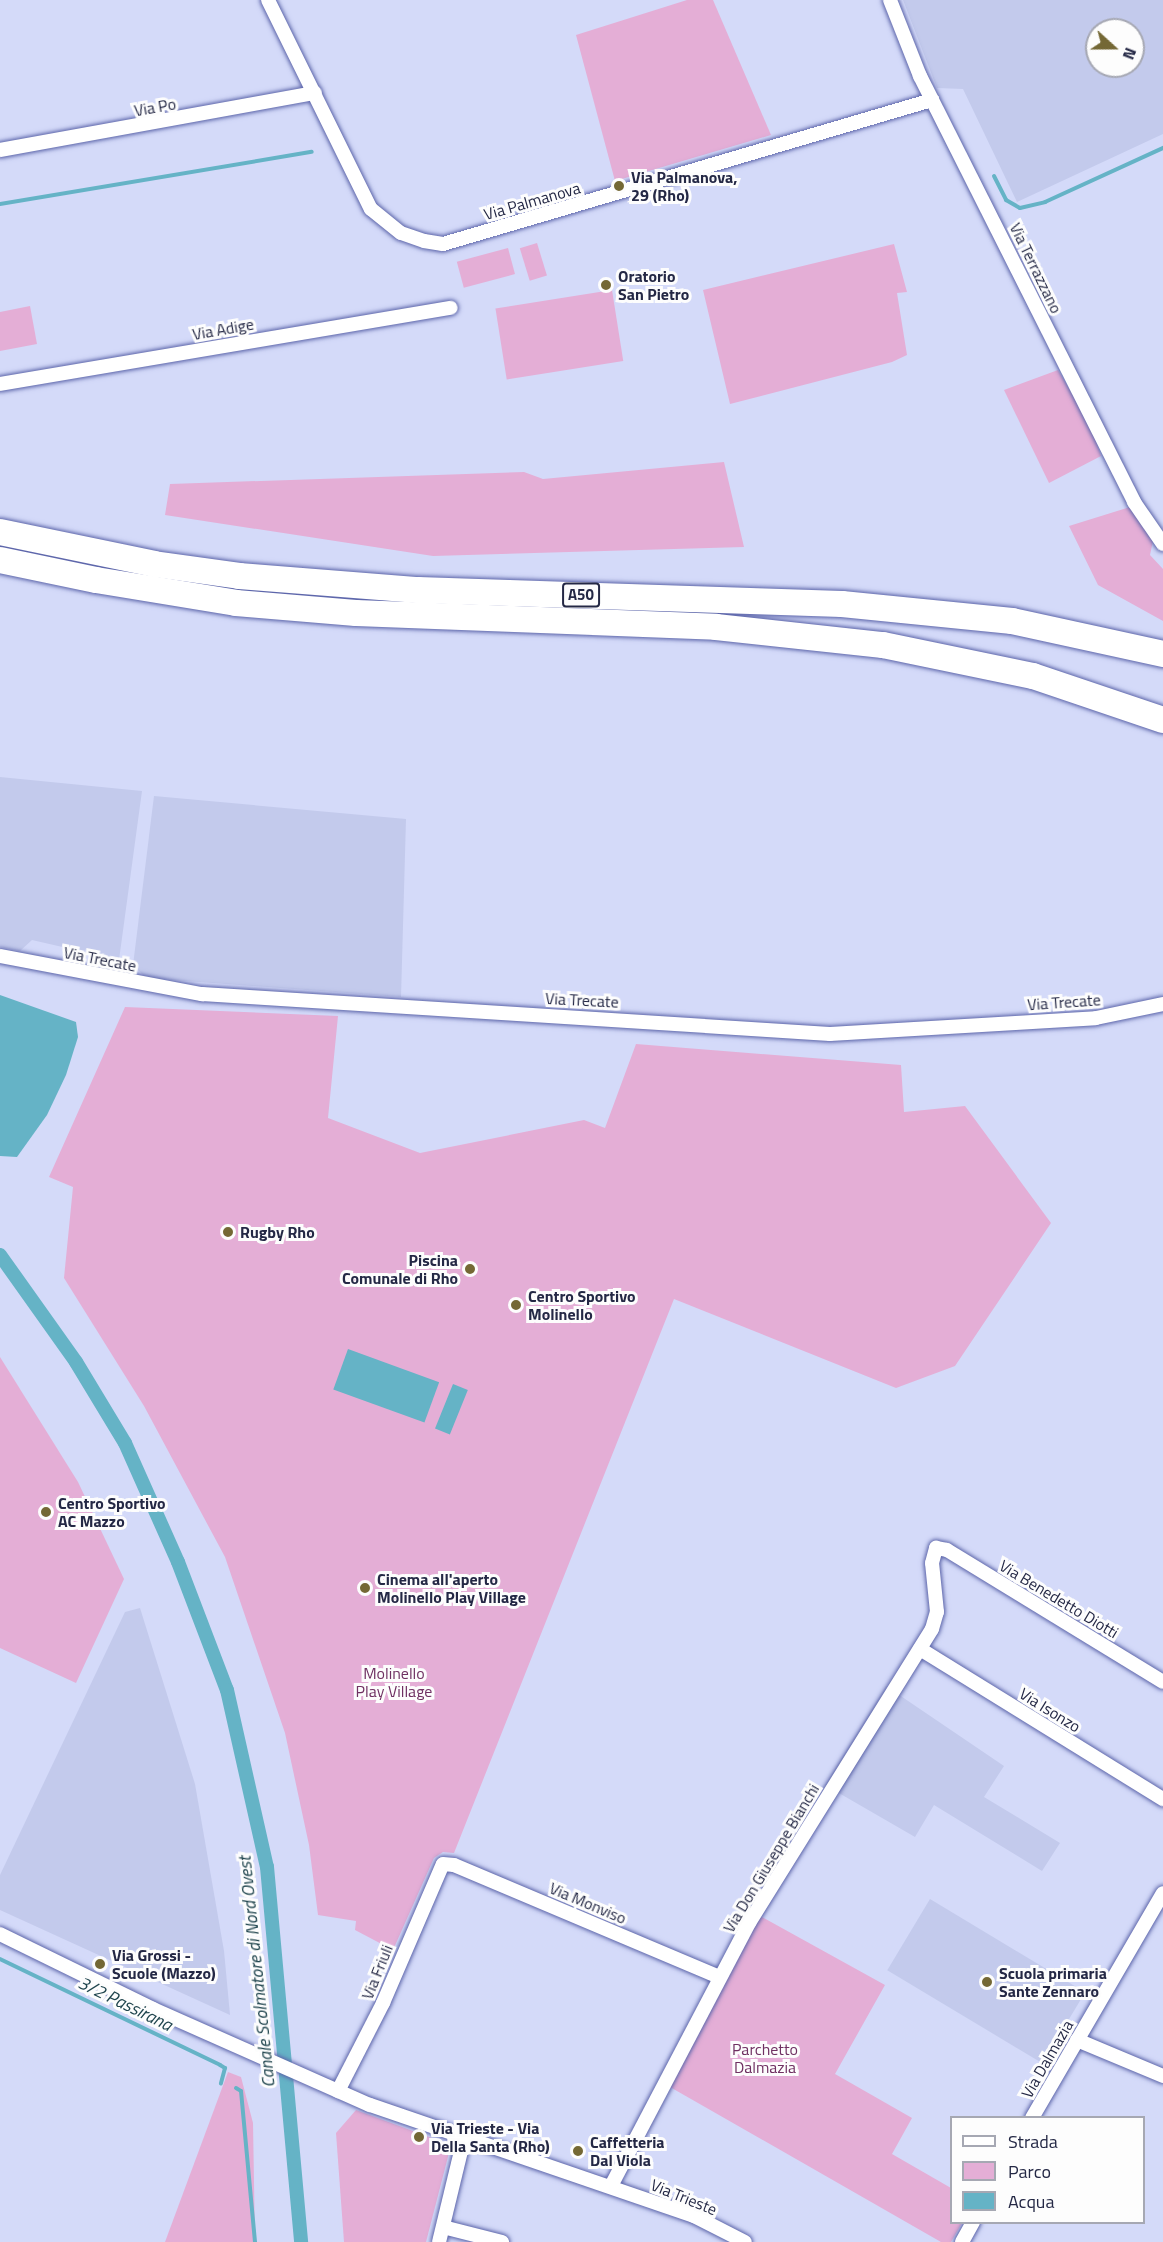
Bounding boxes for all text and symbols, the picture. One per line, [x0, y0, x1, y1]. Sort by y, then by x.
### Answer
north arrow [1085, 18, 1145, 78]
text: N [1117, 44, 1143, 63]
street label: Via Po [133, 94, 177, 120]
place label: Via Palmanova, 29 (Rho) [631, 167, 737, 205]
street label: Via Palmanova [482, 178, 582, 224]
marker: Via Palmanova, 29 (Rho) [612, 179, 626, 193]
street label: Via Terrazzano [1006, 220, 1066, 316]
place label: Oratorio San Pietro [618, 266, 689, 304]
marker: Oratorio San Pietro [599, 278, 613, 292]
street label: Via Adige [191, 314, 255, 344]
road number: A50 [562, 583, 600, 607]
street label: Via Trecate [62, 943, 138, 975]
street label: Via Trecate [545, 988, 619, 1012]
street label: Via Trecate [1027, 990, 1101, 1014]
place label: Rugby Rho [240, 1222, 315, 1242]
marker: Rugby Rho [221, 1225, 235, 1239]
place label: Piscina Comunale di Rho [342, 1250, 458, 1288]
marker: Piscina Comunale di Rho [463, 1262, 477, 1276]
place label: Centro Sportivo Molinello [528, 1286, 636, 1324]
marker: Centro Sportivo Molinello [509, 1298, 523, 1312]
place label: Centro Sportivo AC Mazzo [58, 1493, 166, 1531]
marker: Centro Sportivo AC Mazzo [39, 1505, 53, 1519]
street label: Via Benedetto Diotti [996, 1556, 1122, 1642]
place label: Cinema all'aperto Molinello Play Village [377, 1569, 526, 1607]
marker: Cinema all'aperto Molinello Play Village [358, 1581, 372, 1595]
park label: Molinello Play Village [356, 1663, 432, 1701]
street label: Via Isonzo [1016, 1684, 1084, 1736]
street label: Via Don Giuseppe Bianchi [719, 1780, 823, 1936]
water label: Canale Scolmatore di Nord Ovest [234, 1855, 280, 2089]
street label: Via Monviso [547, 1878, 629, 1928]
street label: Via Friuli [357, 1942, 397, 2002]
place label: Via Grossi - Scuole (Mazzo) [112, 1945, 216, 1983]
marker: Via Grossi - Scuole (Mazzo) [93, 1957, 107, 1971]
place label: Scuola primaria Sante Zennaro [999, 1963, 1107, 2001]
water label: 3/2 Passirana [74, 1972, 176, 2036]
marker: Scuola primaria Sante Zennaro [980, 1975, 994, 1989]
street label: Via Dalmazia [1017, 2017, 1077, 2101]
park label: Parchetto Dalmazia [732, 2039, 798, 2077]
legend [950, 2116, 1145, 2224]
place label: Via Trieste - Via Della Santa (Rho) [431, 2118, 550, 2156]
text: Strada [1008, 2128, 1058, 2155]
marker: Via Trieste - Via Della Santa (Rho) [412, 2130, 426, 2144]
place label: Caffetteria Dal Viola [590, 2132, 664, 2170]
marker: Caffetteria Dal Viola [571, 2144, 585, 2158]
text: Parco [1008, 2158, 1051, 2185]
street label: Via Trieste [648, 2175, 720, 2219]
text: Acqua [1008, 2188, 1054, 2215]

